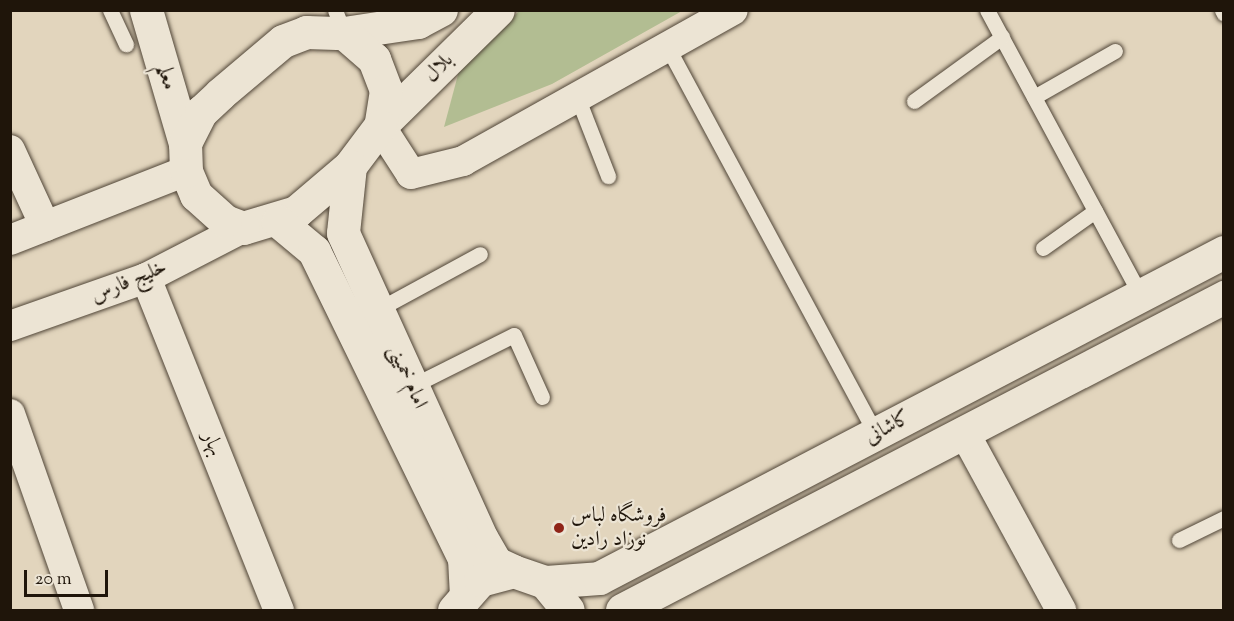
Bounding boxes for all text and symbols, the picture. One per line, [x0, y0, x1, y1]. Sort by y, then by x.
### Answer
street label: بلال [419, 48, 459, 88]
street label: معلم [150, 61, 182, 93]
street label: خلیج فارس [87, 255, 171, 309]
street label: امام خمینی [382, 341, 432, 413]
street label: کاشانی [861, 406, 915, 450]
street label: بهار [196, 428, 228, 460]
place label: فروشگاه لباس نوزاد رادین [571, 503, 666, 553]
marker: فروشگاه لباس نوزاد رادین [552, 521, 566, 535]
scale bar [27, 558, 111, 596]
text: 20 m [35, 567, 72, 593]

